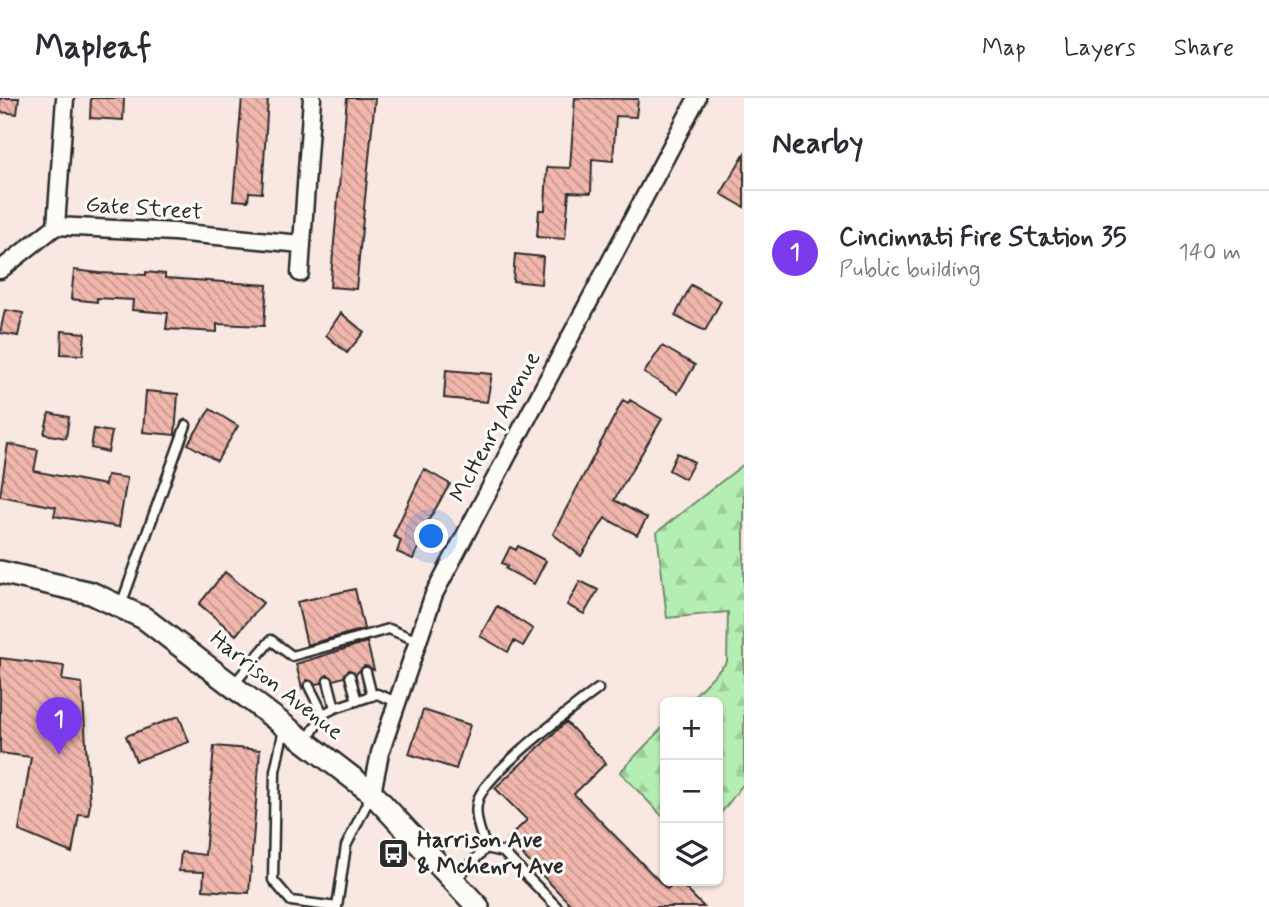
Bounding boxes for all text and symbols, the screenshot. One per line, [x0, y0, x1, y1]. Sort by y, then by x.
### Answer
text: Mapleaf [35, 26, 151, 70]
text: Map [982, 33, 1026, 64]
text: Layers [1064, 33, 1136, 64]
text: Share [1174, 33, 1234, 64]
text: Nearby [772, 124, 863, 163]
street label: Gate Street [84, 190, 204, 228]
text: Cincinnati Fire Station 35 [839, 221, 1127, 255]
text: 1 [790, 238, 800, 268]
text: 140 m [1178, 238, 1241, 268]
text: Public building [839, 255, 981, 285]
street label: McHenry Avenue [444, 346, 548, 508]
your location [414, 519, 448, 553]
street label: Harrison Avenue [203, 625, 349, 747]
pin: 1 [36, 697, 82, 755]
map controls [660, 697, 723, 886]
button: + [660, 697, 723, 760]
button: − [660, 760, 723, 823]
button: layers [660, 823, 723, 886]
place label: Harrison Ave & Mchenry Ave [417, 826, 564, 882]
bus stop icon: Harrison Ave & Mchenry Ave [377, 837, 411, 871]

